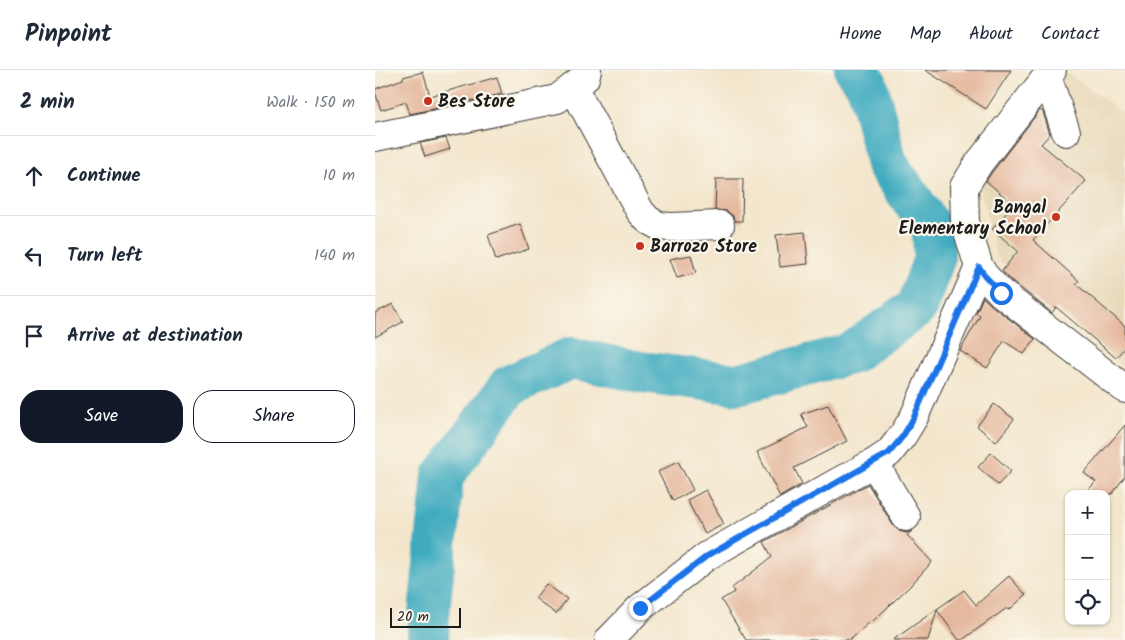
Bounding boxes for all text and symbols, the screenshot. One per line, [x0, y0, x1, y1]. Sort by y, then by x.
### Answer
text: Pinpoint [25, 15, 112, 54]
text: Home [839, 20, 882, 49]
text: Map [910, 20, 941, 49]
text: About [969, 20, 1013, 49]
text: Contact [1041, 20, 1100, 49]
text: 2 min [20, 86, 75, 119]
place label: Bes Store [438, 88, 515, 117]
text: Walk · 150 m [266, 90, 355, 115]
marker: Bes Store [422, 95, 434, 107]
text: Continue [67, 161, 140, 191]
icon: ahead [20, 162, 48, 190]
text: 10 m [323, 163, 355, 188]
place label: Bangal Elementary School [899, 194, 1046, 244]
marker: Bangal Elementary School [1050, 211, 1062, 223]
place label: Barrozo Store [650, 233, 757, 262]
marker: Barrozo Store [634, 240, 646, 252]
text: Turn left [67, 241, 142, 271]
icon: left [20, 242, 48, 270]
text: 140 m [314, 243, 355, 268]
route start [990, 282, 1013, 305]
text: Arrive at destination [67, 321, 243, 351]
icon: arrive [20, 322, 48, 350]
button: Save [20, 390, 183, 443]
button: Share [193, 390, 355, 443]
map controls [1065, 490, 1110, 625]
button: + [1065, 490, 1110, 535]
button: − [1065, 535, 1110, 580]
button: locate [1065, 580, 1110, 625]
route end [629, 597, 652, 620]
scale bar [390, 605, 461, 628]
text: 20 m [397, 606, 429, 628]

